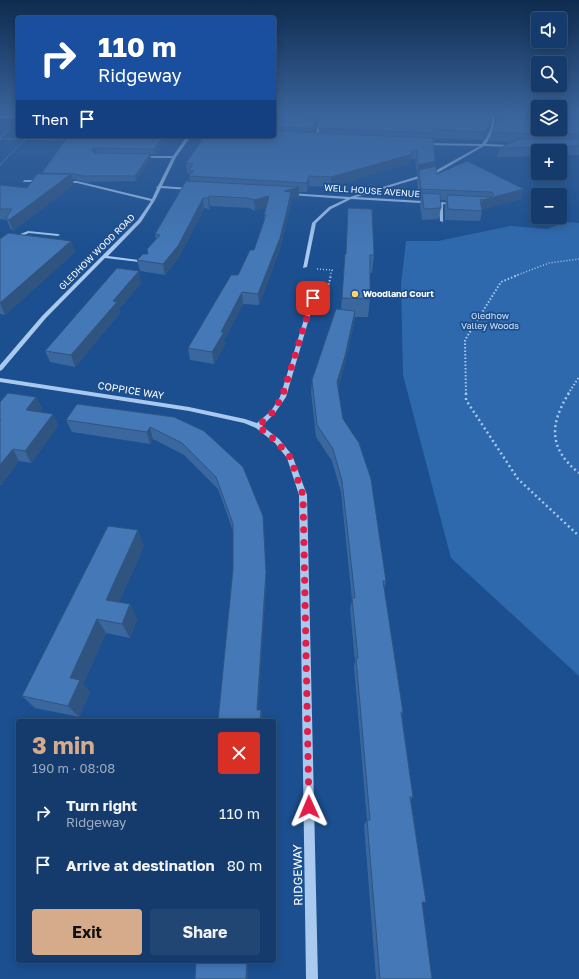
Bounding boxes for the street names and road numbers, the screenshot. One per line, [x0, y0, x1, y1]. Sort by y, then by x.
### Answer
street label: WELL HOUSE AVENUE [324, 182, 420, 199]
street label: GLEDHOW WOOD ROAD [56, 211, 137, 292]
street label: COPPICE WAY [97, 379, 166, 401]
street label: RIDGEWAY [289, 844, 306, 906]

